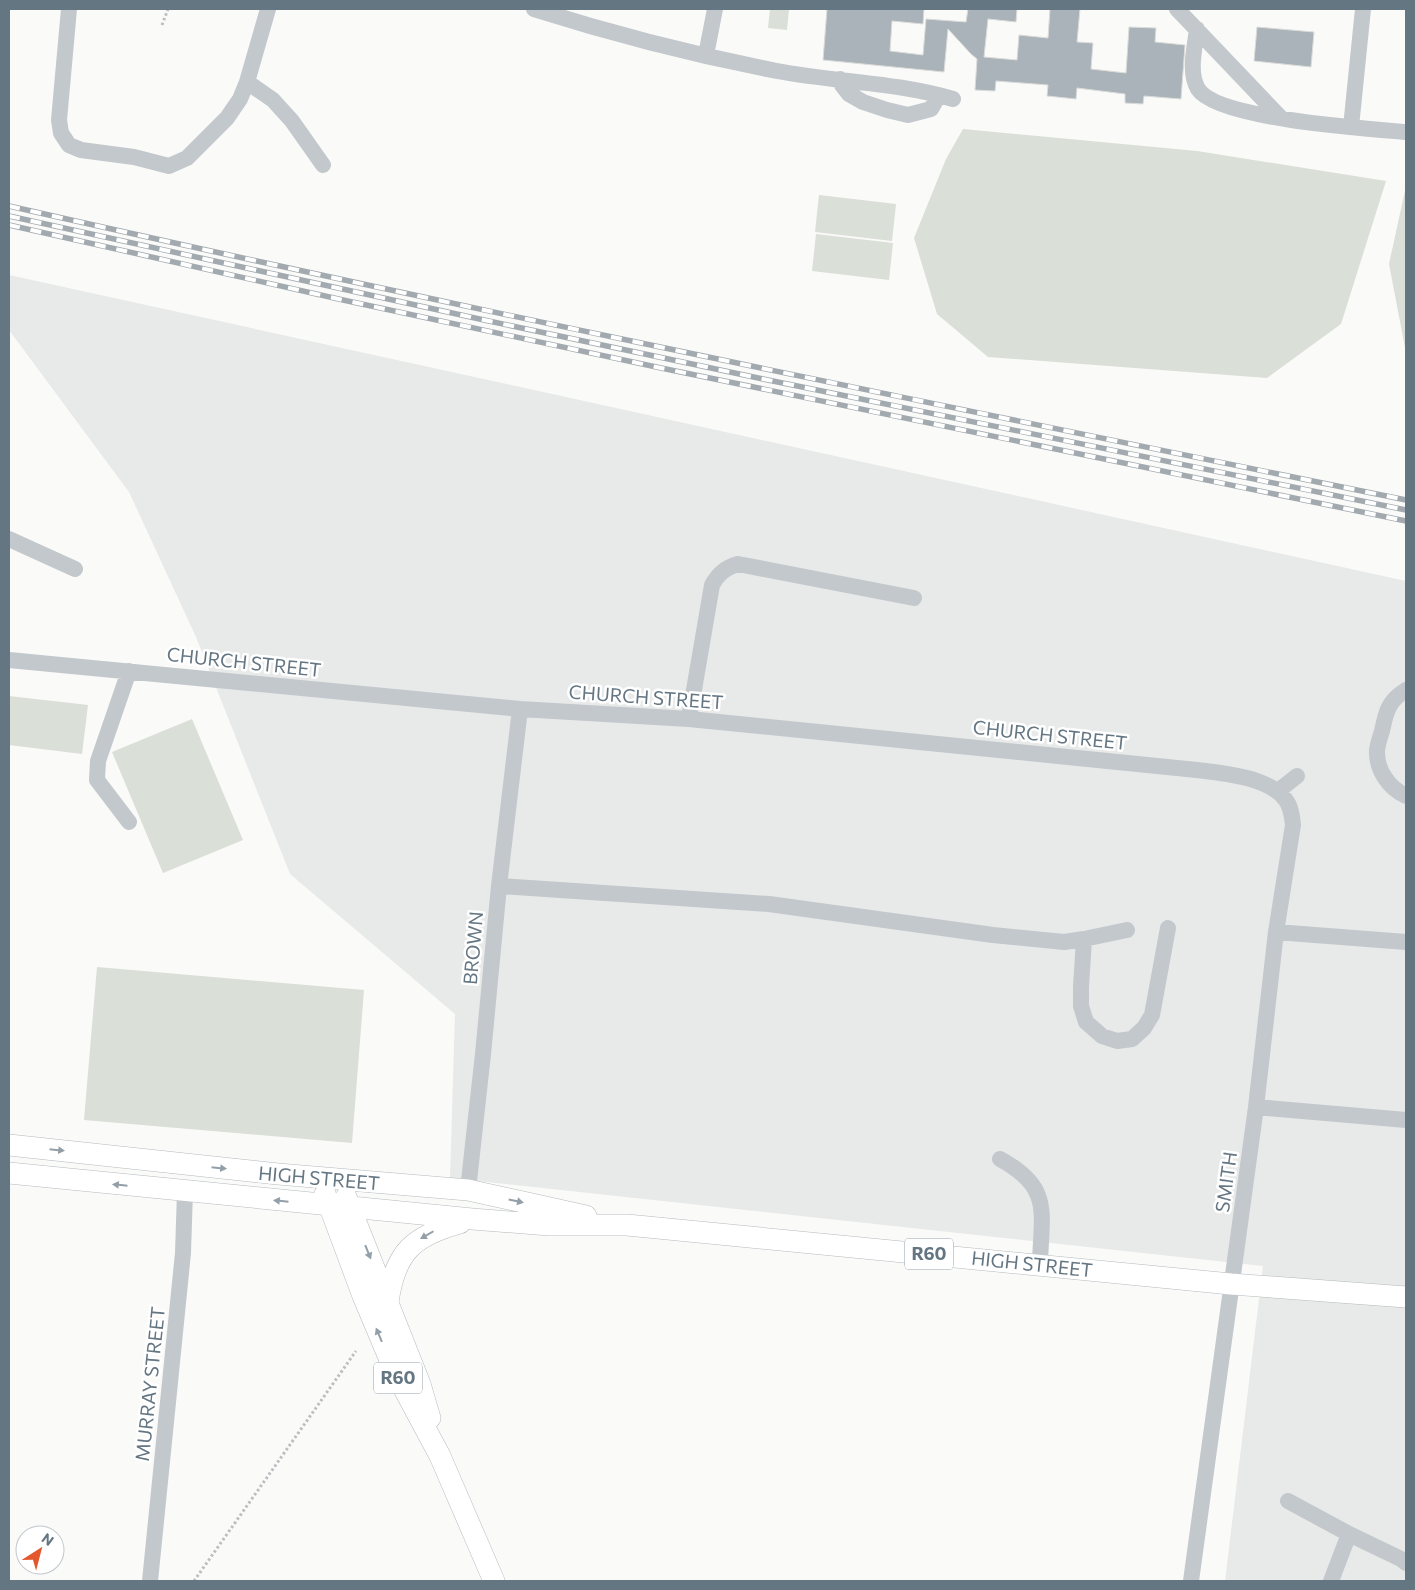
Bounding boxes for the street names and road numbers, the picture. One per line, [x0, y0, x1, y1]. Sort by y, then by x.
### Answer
street label: CHURCH STREET [166, 642, 322, 681]
street label: CHURCH STREET [568, 680, 724, 713]
street label: CHURCH STREET [972, 715, 1128, 754]
street label: BROWN [458, 910, 487, 986]
street label: SMITH [1210, 1150, 1241, 1214]
street label: HIGH STREET [257, 1161, 381, 1194]
road number: R60 [905, 1238, 953, 1270]
street label: HIGH STREET [970, 1246, 1094, 1281]
street label: MURRAY STREET [130, 1306, 169, 1462]
road number: R60 [374, 1362, 422, 1394]

